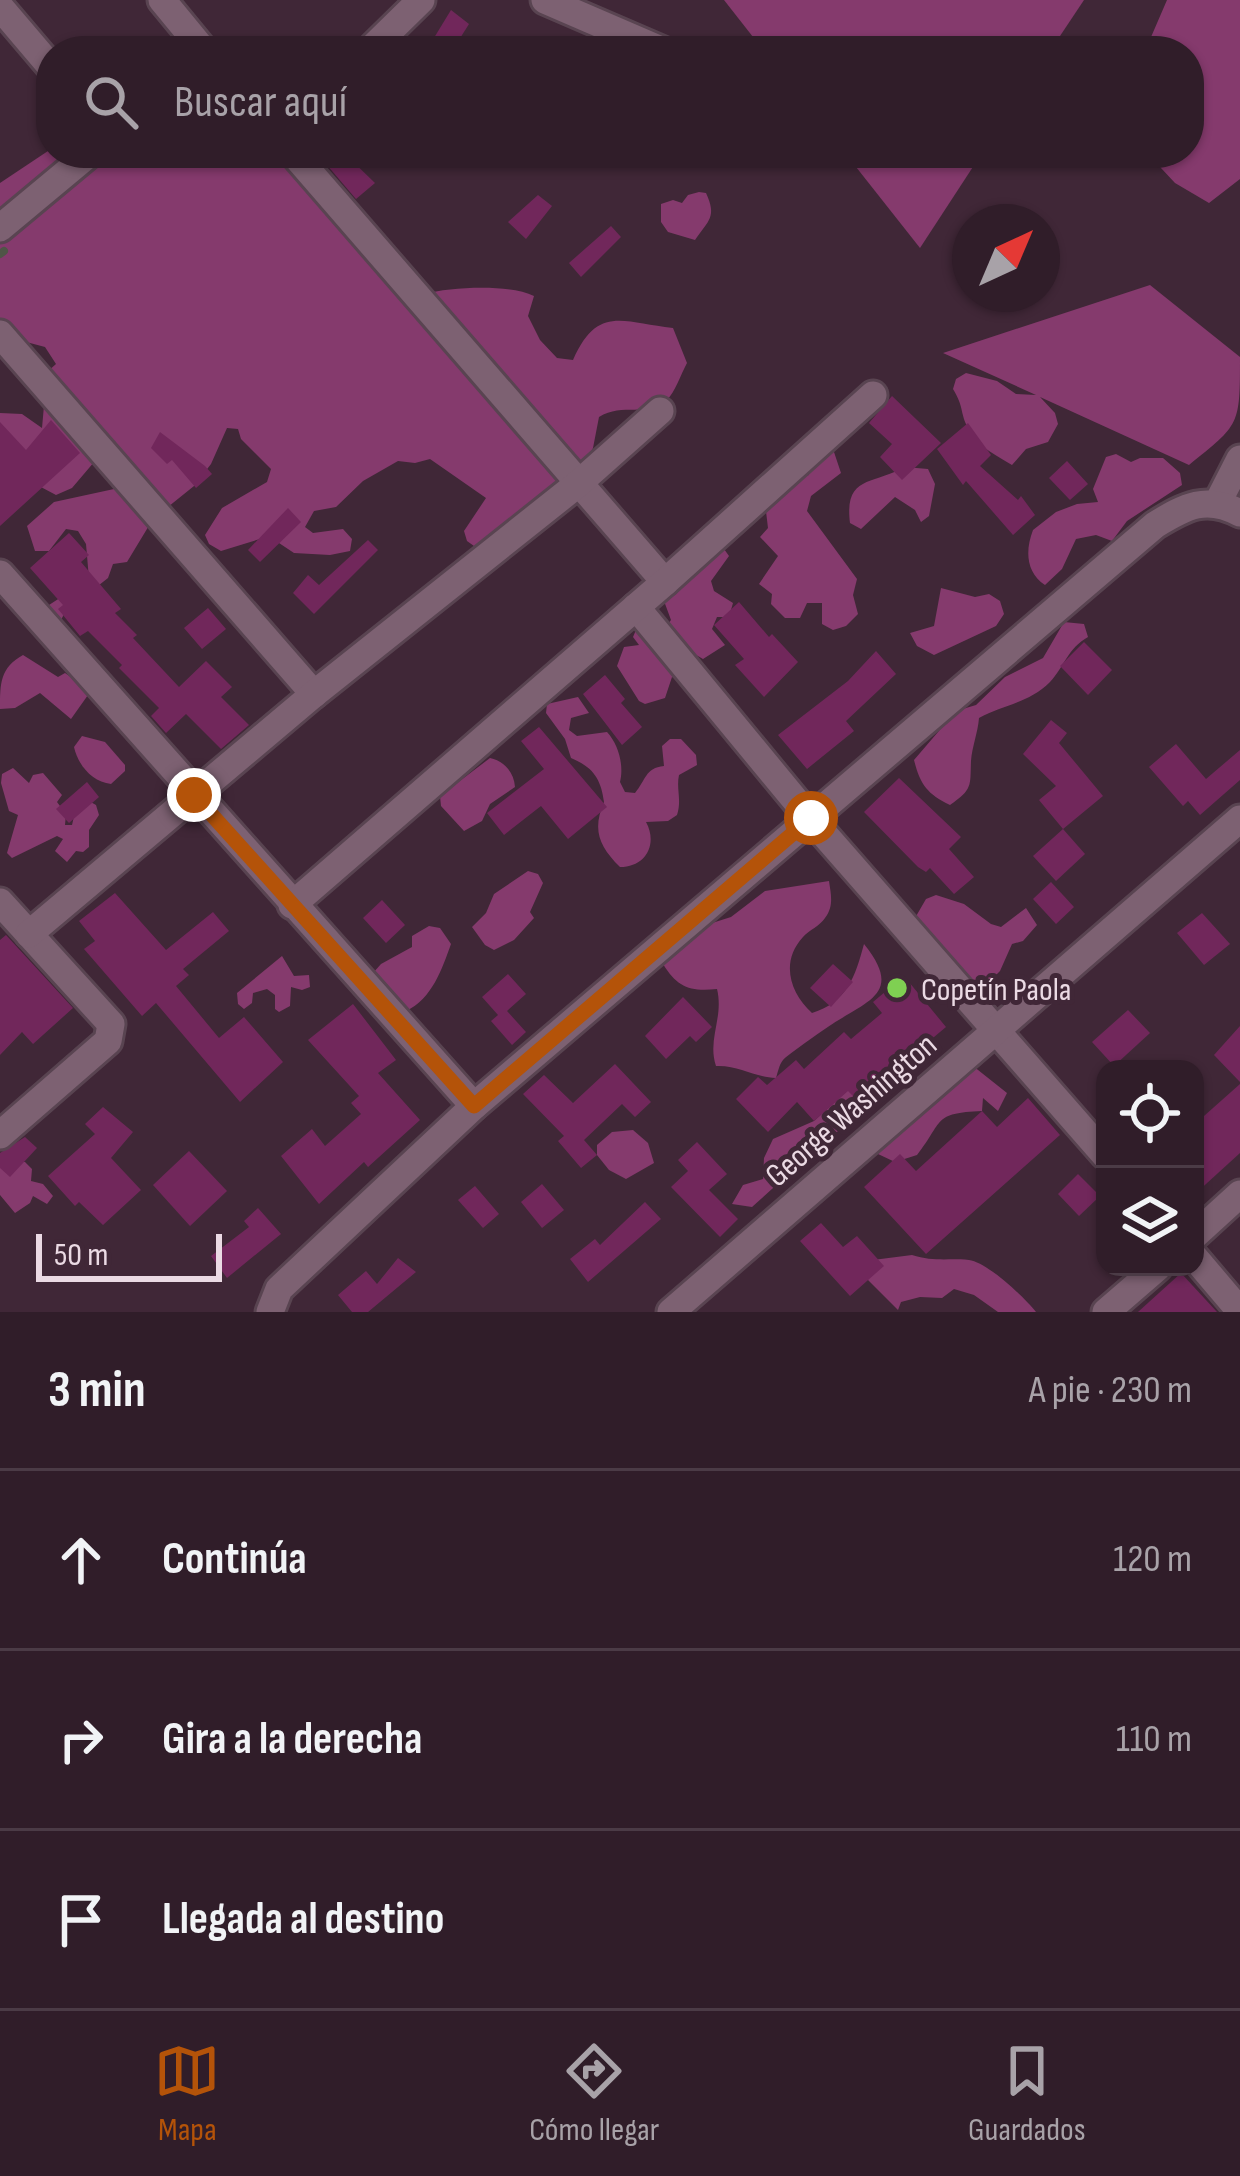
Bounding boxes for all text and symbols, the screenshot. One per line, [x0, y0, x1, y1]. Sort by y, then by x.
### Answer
search box [36, 36, 1204, 168]
icon: search [78, 69, 144, 135]
text: Buscar aquí [174, 75, 347, 130]
north arrow [952, 204, 1060, 312]
route end [167, 768, 221, 822]
route start [784, 791, 838, 845]
place label: Copetín Paola [921, 970, 1072, 1010]
marker: Copetín Paola [884, 975, 910, 1001]
street label: George Washington [758, 1025, 945, 1196]
map controls [1096, 1060, 1204, 1276]
button: locate [1096, 1060, 1204, 1168]
button: layers [1096, 1168, 1204, 1276]
scale bar [36, 1228, 222, 1281]
text: 50 m [54, 1235, 108, 1275]
text: 3 min [48, 1360, 146, 1421]
text: A pie · 230 m [1029, 1367, 1192, 1414]
icon: ahead [48, 1527, 114, 1593]
text: Continúa [162, 1532, 307, 1587]
text: 120 m [1113, 1536, 1192, 1583]
icon: right [48, 1707, 114, 1773]
text: Gira a la derecha [162, 1712, 422, 1767]
text: 110 m [1116, 1716, 1192, 1763]
icon: arrive [48, 1887, 114, 1953]
text: Llegada al destino [162, 1892, 444, 1947]
tab: Mapa [154, 2038, 220, 2150]
tab: Cómo llegar [529, 2038, 659, 2150]
tab: Guardados [968, 2038, 1086, 2150]

